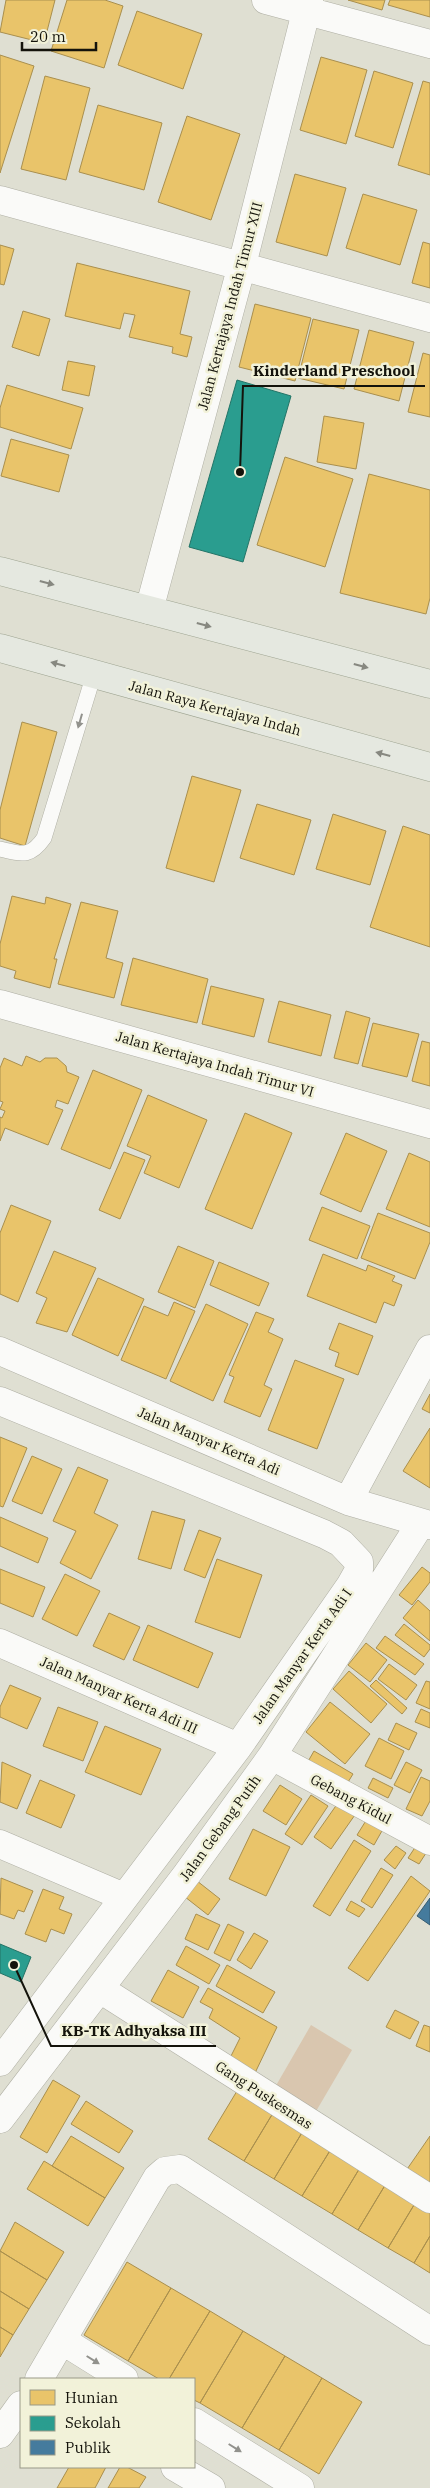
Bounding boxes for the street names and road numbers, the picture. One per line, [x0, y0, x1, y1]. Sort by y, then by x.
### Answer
street label: Jalan Kertajaya Indah Timur XIII [194, 200, 267, 412]
street label: Jalan Raya Kertajaya Indah [127, 676, 303, 740]
street label: Jalan Kertajaya Indah Timur VI [114, 1027, 316, 1101]
street label: Jalan Manyar Kerta Adi [135, 1403, 283, 1479]
street label: Jalan Manyar Kerta Adi I [249, 1585, 356, 1727]
street label: Jalan Manyar Kerta Adi III [37, 1652, 201, 1738]
street label: Gebang Kidul [307, 1770, 395, 1828]
street label: Jalan Gebang Putih [175, 1771, 265, 1885]
street label: Gang Puskesmas [212, 2057, 316, 2133]

